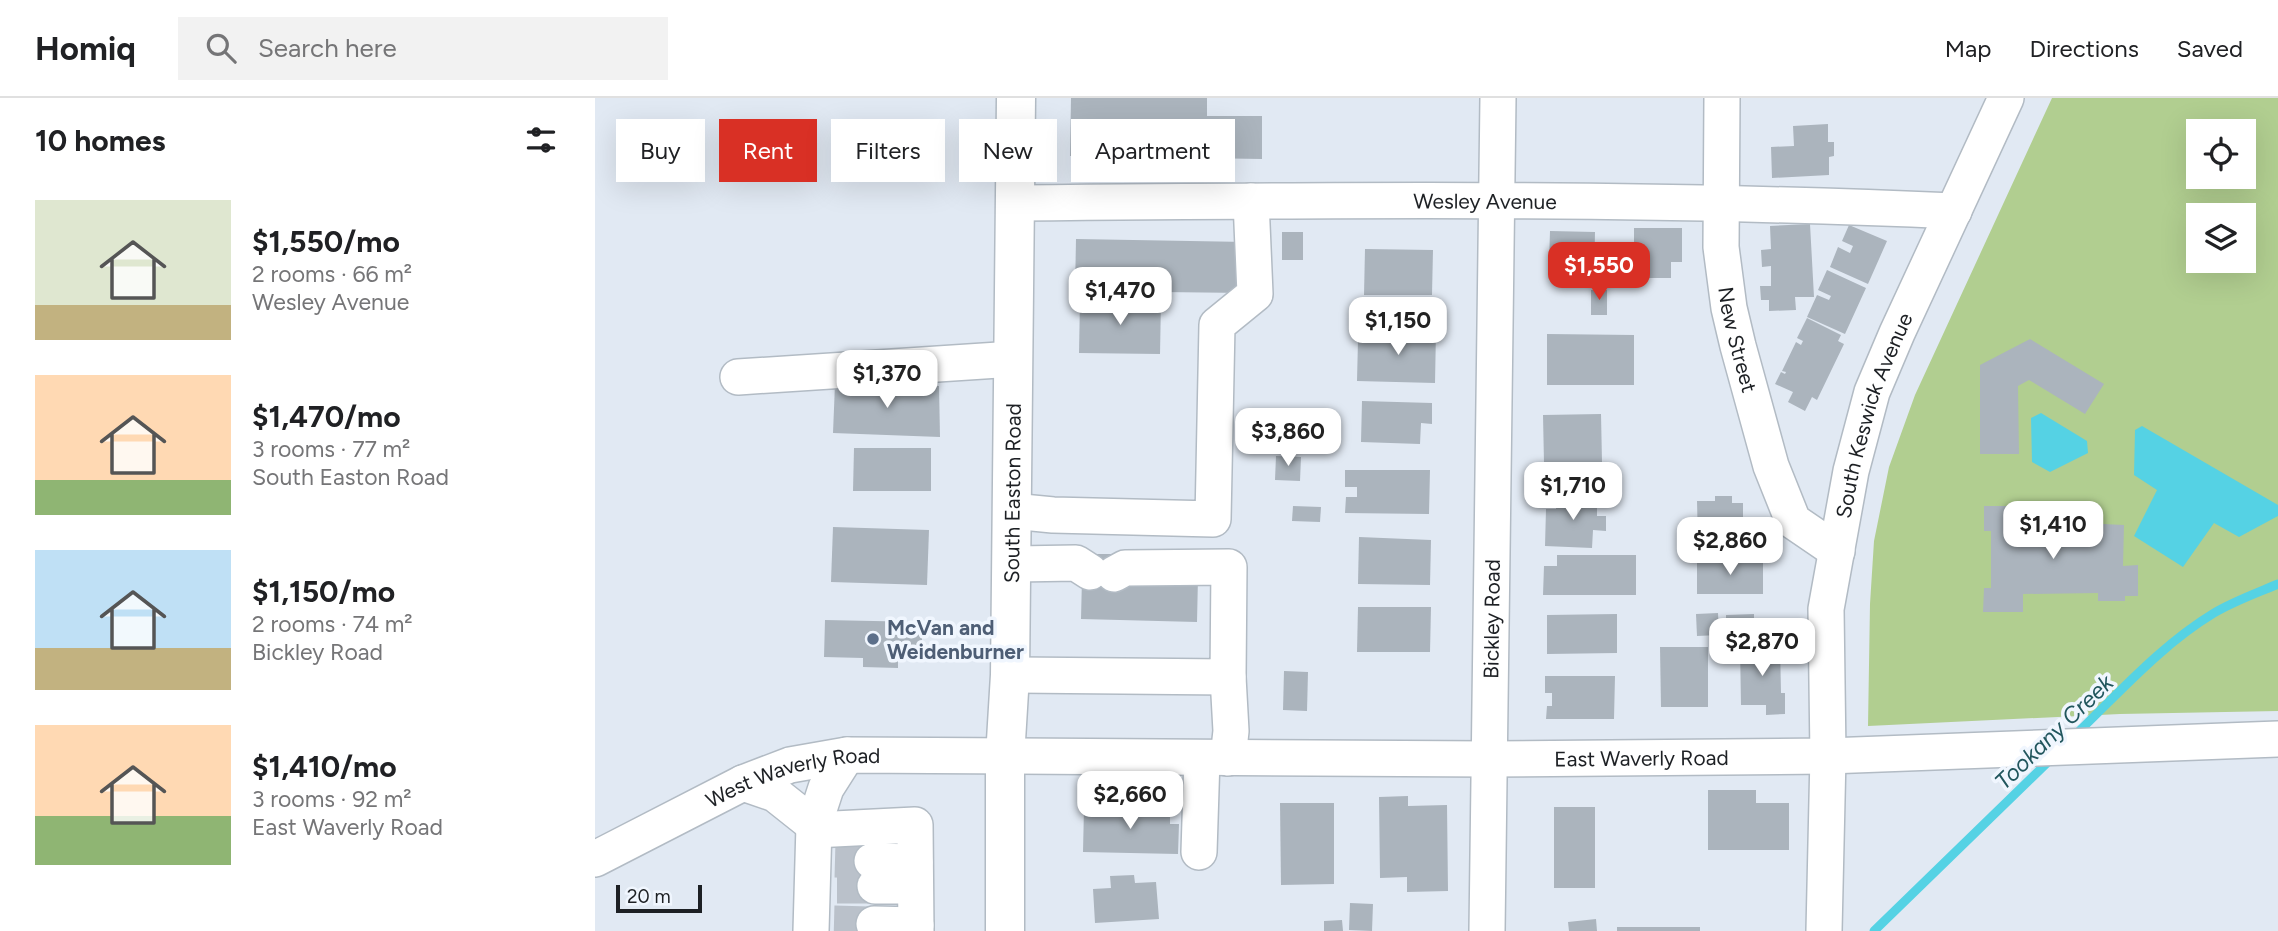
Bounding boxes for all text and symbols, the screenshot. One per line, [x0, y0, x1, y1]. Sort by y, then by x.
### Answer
search box [178, 17, 668, 80]
text: Homiq [35, 29, 136, 68]
icon: search [202, 29, 240, 67]
text: Search here [258, 32, 397, 64]
text: Map [1945, 34, 1991, 63]
text: Directions [2029, 34, 2139, 63]
text: Saved [2177, 34, 2243, 63]
chip: Buy [616, 119, 705, 182]
chip: Rent [719, 119, 817, 182]
chip: Filters [831, 119, 945, 182]
chip: New [959, 119, 1057, 182]
chip: Apartment [1071, 119, 1235, 182]
map controls [2186, 119, 2256, 273]
button: locate [2186, 119, 2256, 189]
icon: filters [522, 121, 560, 159]
text: 10 homes [35, 122, 166, 159]
street label: Wesley Avenue [1413, 188, 1557, 214]
button: layers [2186, 203, 2256, 273]
text: $1,550/mo [252, 223, 400, 260]
icon: home [91, 228, 175, 312]
pin: $1,550 [1542, 242, 1656, 302]
text: $1,550 [1564, 251, 1634, 279]
text: 2 rooms · 66 m² [252, 260, 412, 288]
pin: $1,470 [1063, 268, 1177, 327]
text: $1,470 [1085, 276, 1155, 304]
street label: New Street [1714, 285, 1763, 395]
text: Wesley Avenue [252, 288, 409, 316]
pin: $1,150 [1341, 298, 1455, 357]
text: $1,150 [1365, 306, 1431, 334]
street label: South Keswick Avenue [1830, 308, 1917, 520]
pin: $1,370 [830, 350, 944, 410]
text: $1,370 [853, 359, 921, 387]
text: $1,470/mo [252, 398, 401, 435]
icon: home [91, 403, 175, 487]
street label: South Easton Road [998, 403, 1025, 583]
pin: $3,860 [1231, 408, 1345, 468]
text: $3,860 [1251, 417, 1325, 445]
text: 3 rooms · 77 m² [252, 435, 410, 463]
pin: $1,710 [1516, 462, 1630, 522]
text: South Easton Road [252, 463, 449, 491]
text: $1,710 [1540, 471, 1606, 499]
pin: $1,410 [1996, 502, 2110, 561]
text: $1,410 [2019, 510, 2087, 538]
pin: $2,860 [1673, 518, 1787, 577]
text: $2,860 [1693, 526, 1767, 554]
street label: Bickley Road [1478, 559, 1504, 679]
text: $1,150/mo [252, 573, 395, 610]
icon: home [91, 578, 175, 662]
text: 2 rooms · 74 m² [252, 610, 413, 638]
place label: McVan and Weidenburner [887, 615, 1024, 664]
pin: $2,870 [1705, 618, 1819, 678]
text: $2,870 [1725, 627, 1799, 655]
marker: McVan and Weidenburner [865, 631, 881, 647]
text: Bickley Road [252, 638, 383, 666]
water label: Tookany Creek [1989, 668, 2120, 795]
street label: West Waverly Road [701, 742, 881, 813]
street label: East Waverly Road [1554, 744, 1729, 771]
text: $1,410/mo [252, 748, 397, 785]
icon: home [91, 753, 175, 837]
pin: $2,660 [1073, 772, 1187, 831]
text: $2,660 [1093, 780, 1167, 808]
text: 3 rooms · 92 m² [252, 785, 412, 813]
text: East Waverly Road [252, 813, 443, 841]
scale bar [616, 882, 702, 914]
text: 20 m [627, 885, 671, 908]

